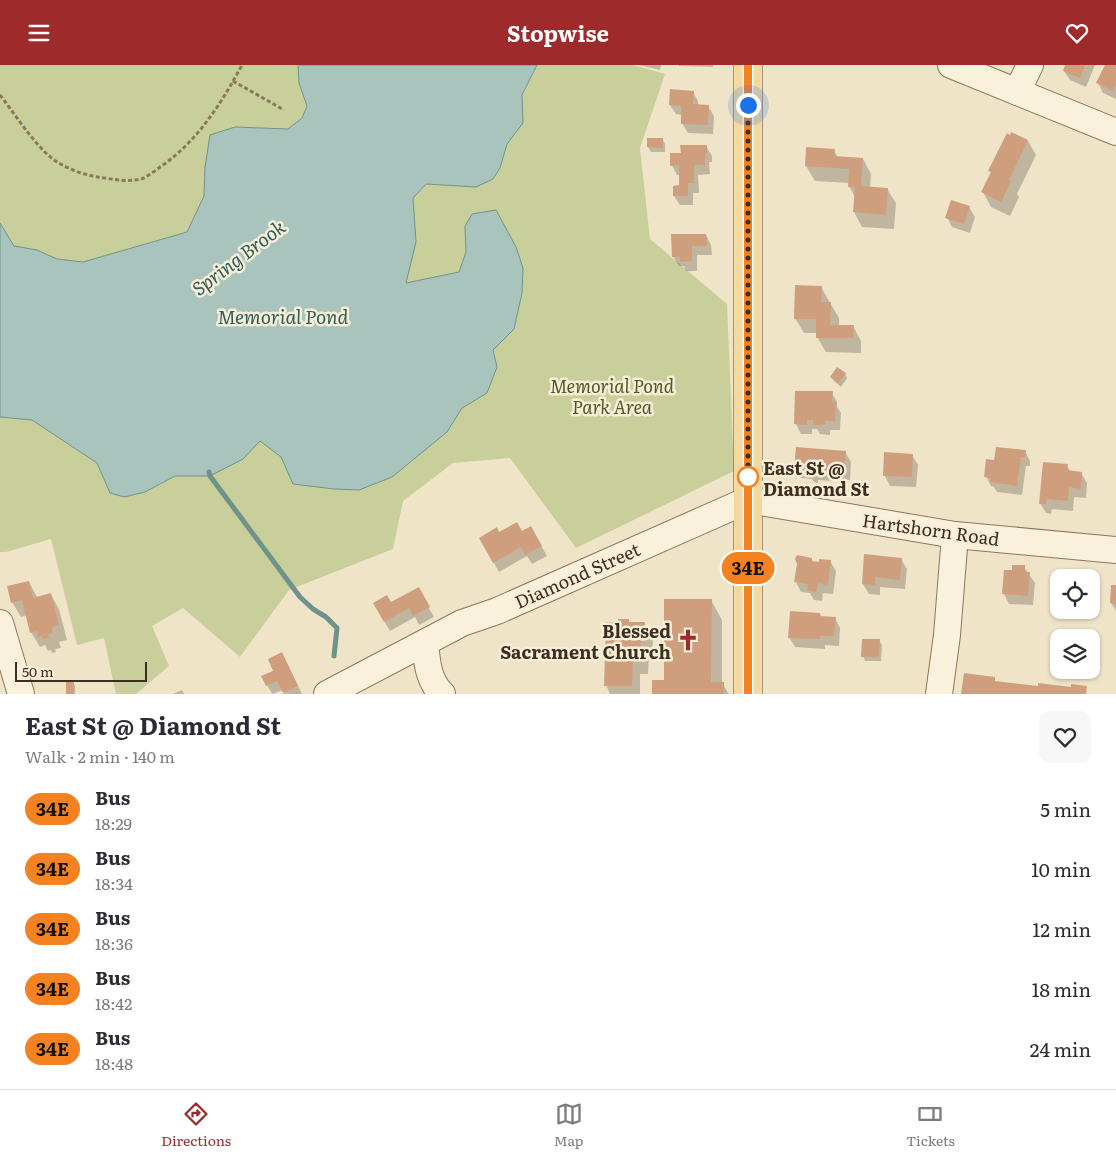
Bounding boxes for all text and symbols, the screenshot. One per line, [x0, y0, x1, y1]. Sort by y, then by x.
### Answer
text: Stopwise [507, 16, 609, 49]
icon: menu [25, 19, 53, 47]
icon: heart [1063, 19, 1091, 47]
your location [736, 93, 761, 118]
water label: Spring Brook [185, 212, 291, 301]
water label: Memorial Pond [218, 302, 349, 330]
park label: Memorial Pond Park Area [550, 372, 675, 420]
place label: East St @ Diamond St [763, 454, 869, 502]
marker: East St @ Diamond St [737, 466, 759, 488]
street label: Hartshorn Road [861, 506, 1001, 552]
street label: Diamond Street [510, 535, 645, 615]
line badge: 34E [719, 552, 777, 584]
text: 34E [732, 554, 764, 581]
map controls [1050, 569, 1100, 679]
button: locate [1050, 569, 1100, 619]
place label: Blessed Sacrament Church [500, 617, 671, 665]
church icon: Blessed Sacrament Church [675, 627, 701, 653]
button: layers [1050, 629, 1100, 679]
scale bar [15, 659, 148, 682]
text: 50 m [22, 661, 54, 681]
text: East St @ Diamond St [25, 707, 281, 742]
button: heart [1039, 711, 1091, 763]
text: Walk · 2 min · 140 m [25, 744, 175, 768]
text: Bus [95, 783, 130, 811]
text: 34E [36, 795, 69, 822]
text: 5 min [1040, 795, 1091, 823]
text: 18:29 [95, 811, 132, 835]
text: Bus [95, 843, 130, 871]
text: 34E [36, 855, 69, 882]
text: 10 min [1031, 855, 1091, 883]
text: 18:34 [95, 871, 133, 895]
text: Bus [95, 903, 130, 931]
text: 34E [36, 915, 69, 942]
text: 12 min [1032, 915, 1091, 943]
text: 18:36 [95, 931, 133, 955]
text: Bus [95, 963, 130, 991]
text: 34E [36, 975, 69, 1002]
text: 18 min [1032, 975, 1091, 1003]
text: 18:42 [95, 991, 132, 1015]
text: Bus [95, 1023, 130, 1051]
text: 34E [36, 1035, 69, 1062]
text: 24 min [1030, 1035, 1091, 1063]
text: 18:48 [95, 1051, 133, 1075]
tab: Directions [161, 1100, 231, 1150]
tab: Map [554, 1100, 583, 1150]
tab: Tickets [906, 1100, 955, 1150]

